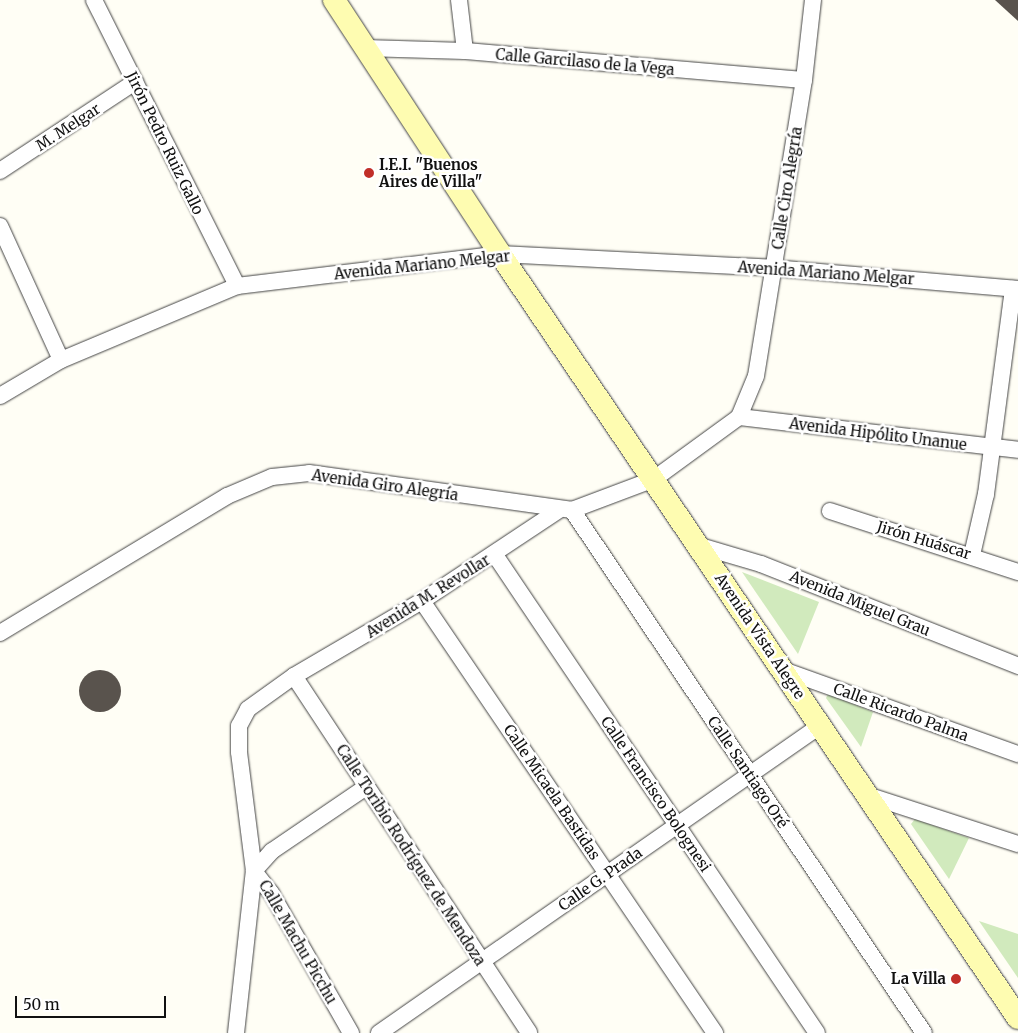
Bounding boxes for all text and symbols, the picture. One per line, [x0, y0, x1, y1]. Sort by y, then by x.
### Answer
street label: Calle Garcilaso de la Vega [495, 45, 675, 79]
street label: Jirón Pedro Ruiz Gallo [123, 69, 207, 217]
street label: M. Melgar [33, 100, 103, 154]
street label: Calle Ciro Alegría [768, 125, 806, 251]
place label: I.E.I. "Buenos Aires de Villa" [379, 155, 482, 190]
marker: I.E.I. "Buenos Aires de Villa" [363, 167, 375, 179]
street label: Avenida Mariano Melgar [333, 247, 511, 283]
street label: Avenida Mariano Melgar [737, 258, 915, 288]
street label: Avenida Hipólito Unanue [788, 414, 968, 454]
street label: Avenida Giro Alegría [311, 466, 459, 504]
street label: Jirón Huáscar [875, 517, 973, 563]
street label: Avenida M. Revollar [363, 551, 493, 641]
street label: Avenida Miguel Grau [787, 567, 933, 639]
street label: Avenida Vista Alegre [711, 570, 809, 702]
street label: Calle Ricardo Palma [831, 679, 971, 745]
street label: Calle Francisco Bolognesi [597, 713, 715, 875]
street label: Calle Santiago Oré [704, 713, 792, 831]
street label: Calle Micaela Bastidas [500, 721, 604, 863]
street label: Calle Toribio Rodríguez de Mendoza [333, 741, 489, 969]
street label: Calle G. Prada [555, 843, 645, 915]
street label: Calle Machu Picchu [255, 877, 341, 1007]
place label: La Villa [891, 970, 946, 988]
marker: La Villa [950, 973, 962, 985]
scale bar [18, 986, 169, 1018]
text: 50 m [23, 995, 60, 1014]

